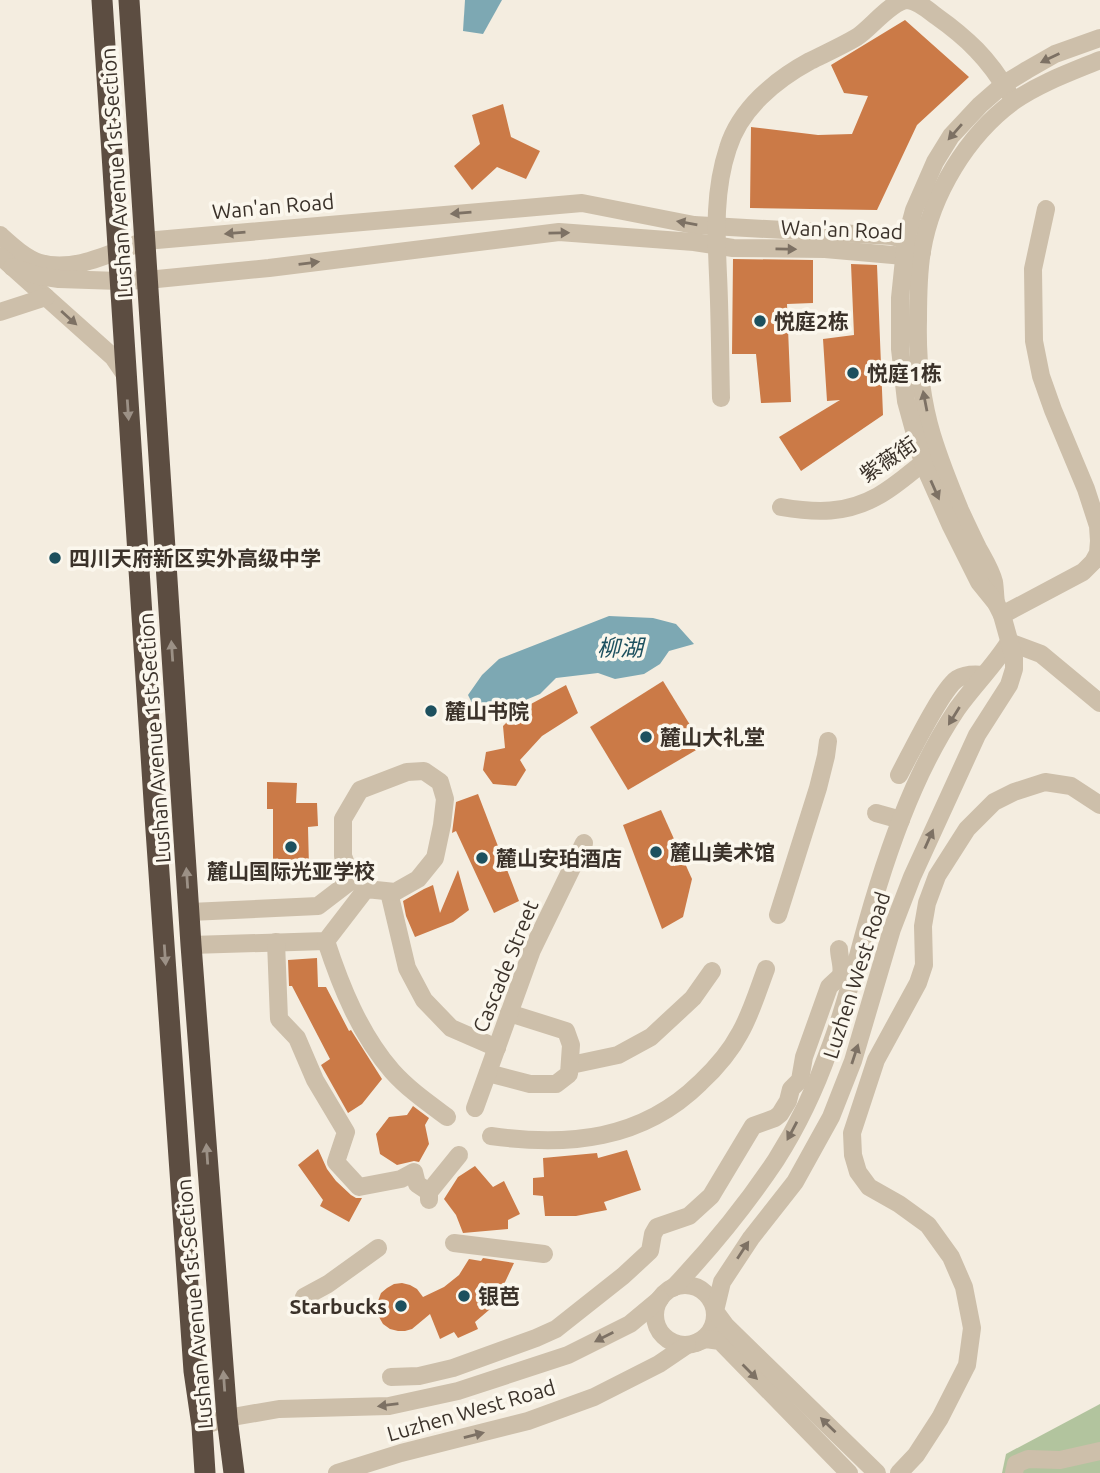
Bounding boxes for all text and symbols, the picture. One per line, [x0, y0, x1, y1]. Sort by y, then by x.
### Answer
street label: Lushan Avenue 1st Section [95, 47, 137, 299]
one-way arrow [1040, 52, 1060, 63]
one-way arrow [948, 124, 963, 141]
street label: Wan'an Road [211, 189, 335, 223]
one-way arrow [450, 208, 472, 219]
street label: Wan'an Road [780, 215, 904, 243]
one-way arrow [676, 217, 698, 228]
one-way arrow [224, 227, 246, 238]
one-way arrow [548, 227, 570, 239]
one-way arrow [775, 243, 797, 255]
one-way arrow [298, 257, 320, 268]
place label: 悦庭2栋 [774, 309, 849, 333]
one-way arrow [60, 310, 78, 326]
marker: 悦庭2栋 [752, 313, 768, 329]
place label: 悦庭1栋 [867, 361, 942, 385]
marker: 悦庭1栋 [845, 365, 861, 381]
one-way arrow [919, 390, 930, 412]
one-way arrow [123, 400, 134, 422]
street label: 紫薇街 [855, 431, 921, 487]
one-way arrow [929, 479, 940, 500]
place label: 四川天府新区实外高级中学 [69, 546, 321, 570]
marker: 四川天府新区实外高级中学 [47, 550, 63, 566]
street label: Lushan Avenue 1st Section [133, 612, 175, 864]
water label: 柳湖 [597, 635, 646, 660]
one-way arrow [167, 640, 178, 662]
place label: 麓山书院 [445, 699, 529, 723]
marker: 麓山书院 [423, 703, 439, 719]
one-way arrow [947, 706, 960, 725]
place label: 麓山大礼堂 [660, 725, 765, 749]
marker: 麓山大礼堂 [638, 729, 654, 745]
one-way arrow [923, 829, 935, 849]
marker: 麓山国际光亚学校 [283, 839, 299, 855]
place label: 麓山美术馆 [670, 840, 775, 864]
marker: 麓山美术馆 [648, 844, 664, 860]
place label: 麓山安珀酒店 [496, 846, 622, 870]
marker: 麓山安珀酒店 [474, 850, 490, 866]
place label: 麓山国际光亚学校 [207, 859, 375, 883]
one-way arrow [182, 867, 193, 889]
street label: Luzhen West Road [818, 889, 894, 1061]
street label: Cascade Street [468, 896, 542, 1036]
one-way arrow [160, 944, 171, 966]
one-way arrow [850, 1043, 861, 1064]
one-way arrow [786, 1122, 798, 1142]
one-way arrow [201, 1143, 212, 1165]
street label: Lushan Avenue 1st Section [171, 1178, 217, 1430]
one-way arrow [737, 1240, 750, 1260]
place label: 银芭 [478, 1284, 520, 1308]
marker: 银芭 [456, 1288, 472, 1304]
place label: Starbucks [289, 1294, 387, 1318]
marker: Starbucks [393, 1298, 409, 1314]
one-way arrow [594, 1331, 614, 1343]
one-way arrow [742, 1364, 759, 1381]
one-way arrow [218, 1370, 229, 1392]
street label: Luzhen West Road [384, 1374, 558, 1446]
one-way arrow [377, 1400, 399, 1411]
one-way arrow [820, 1417, 837, 1434]
one-way arrow [463, 1429, 485, 1440]

